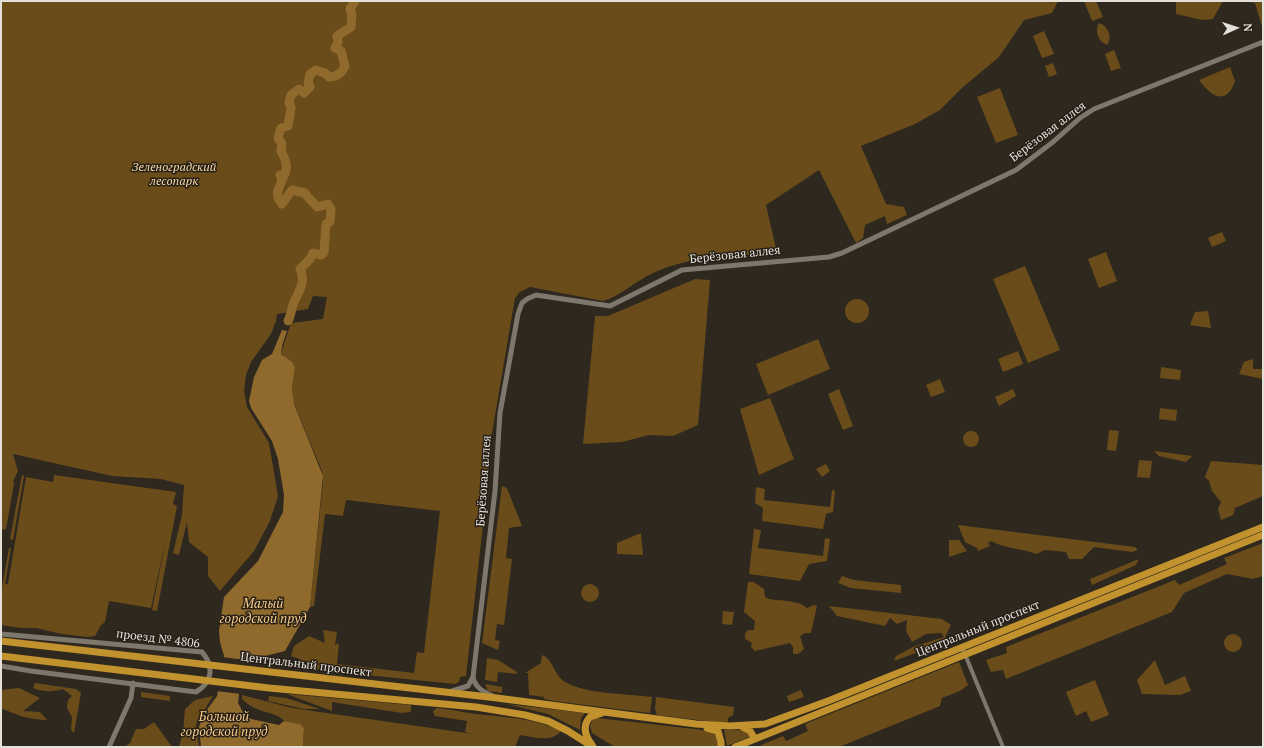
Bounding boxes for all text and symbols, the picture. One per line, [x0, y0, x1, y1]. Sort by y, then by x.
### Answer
north arrow [1216, 8, 1256, 48]
text: N [1241, 23, 1255, 32]
street label: Берёзовая аллея [1007, 99, 1089, 165]
park label: Зеленоградский лесопарк [132, 161, 216, 189]
street label: Берёзовая аллея [689, 243, 781, 267]
street label: Берёзовая аллея [474, 435, 494, 527]
water label: Малый городской пруд [219, 596, 307, 627]
street label: Центральный проспект [914, 598, 1042, 660]
street label: проезд № 4806 [115, 627, 201, 651]
street label: Центральный проспект [240, 650, 372, 680]
water label: Большой городской пруд [180, 709, 268, 740]

